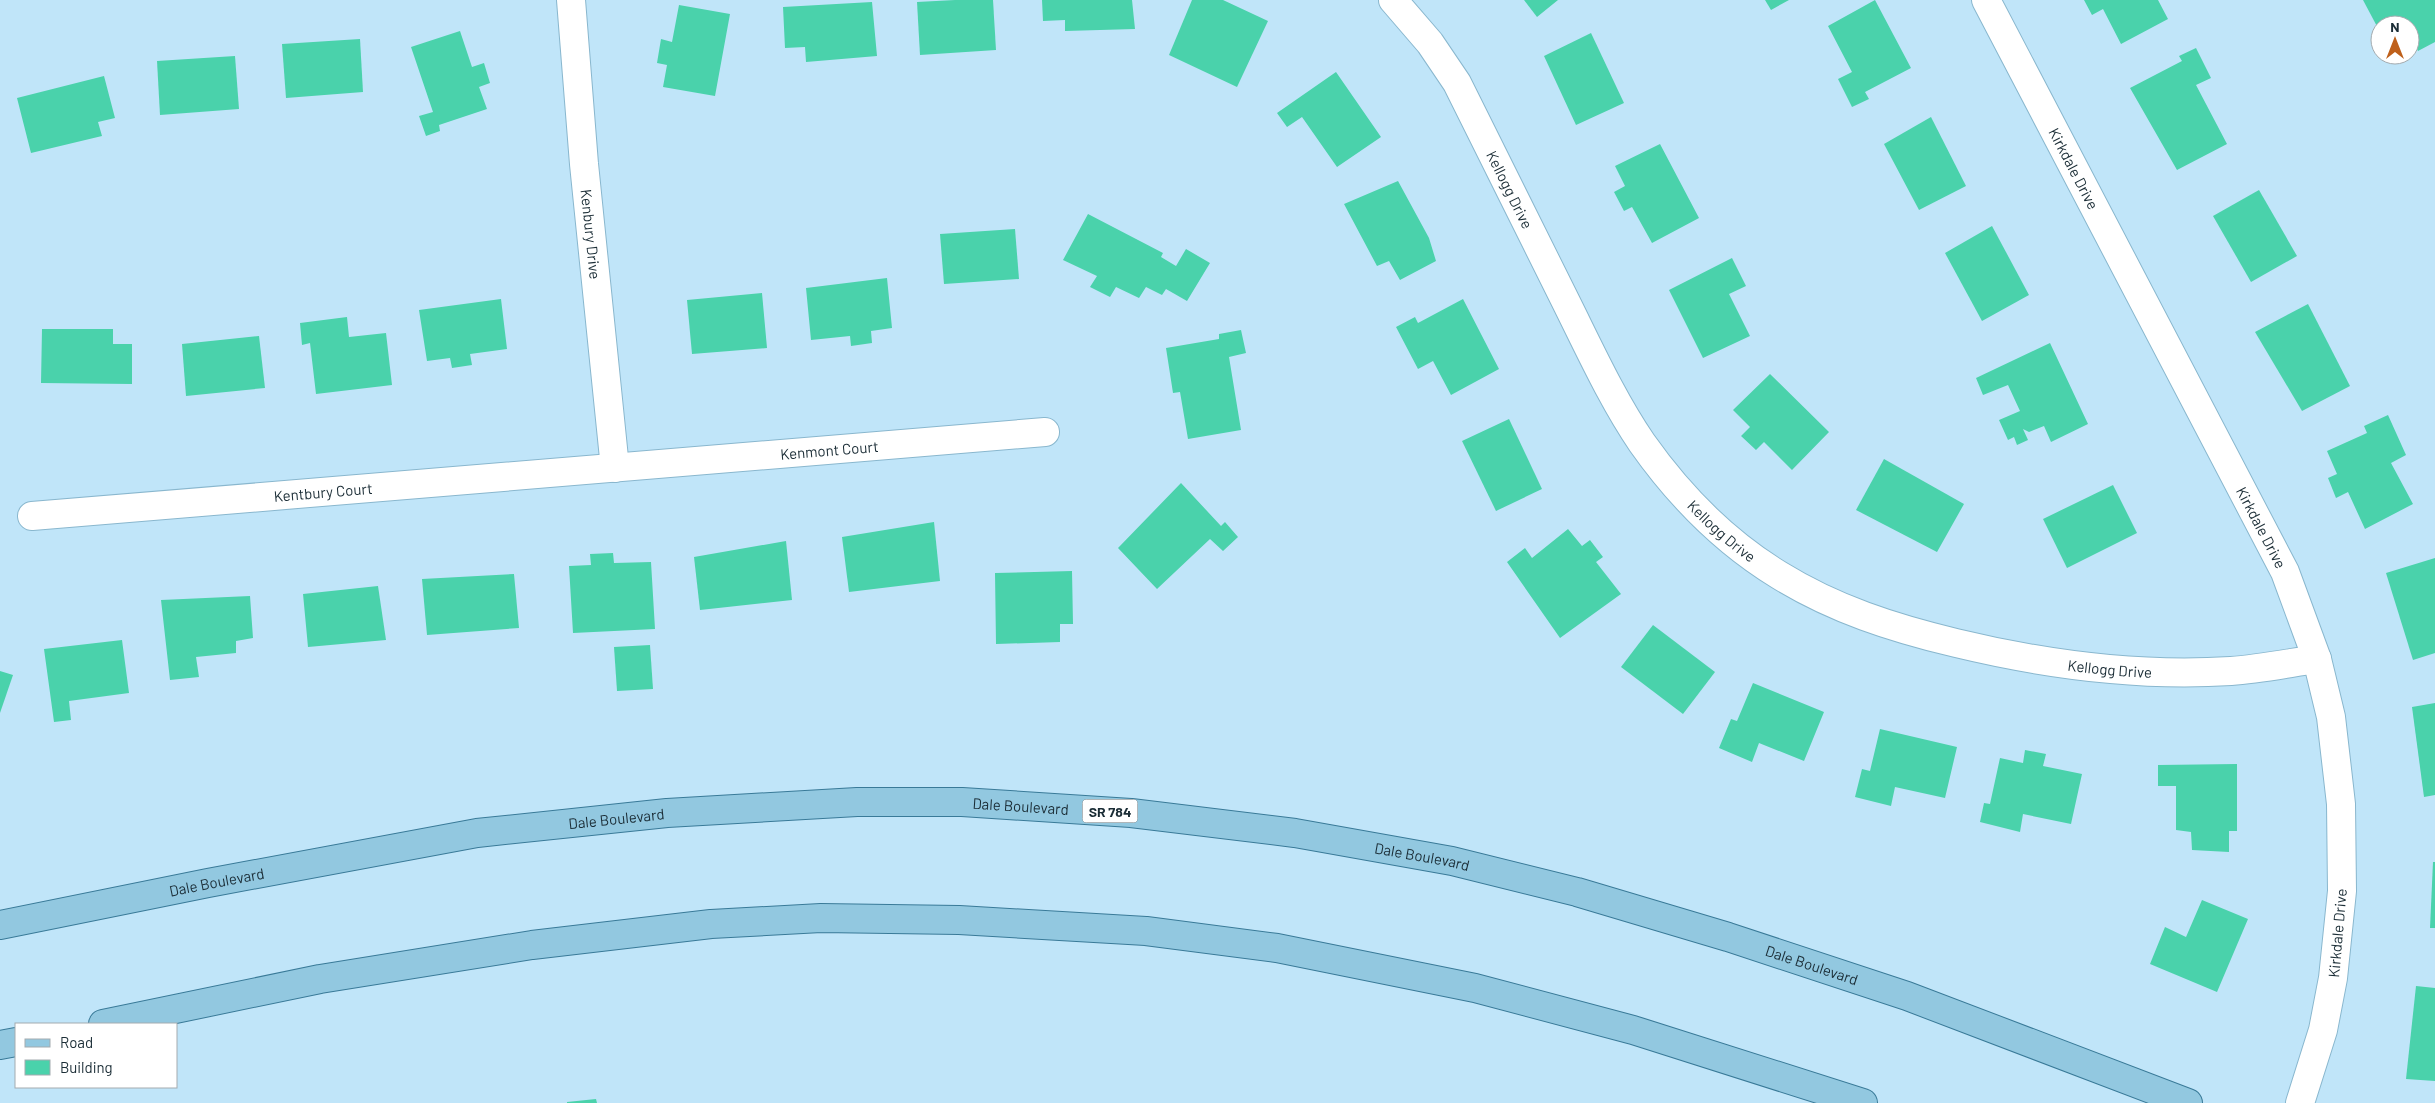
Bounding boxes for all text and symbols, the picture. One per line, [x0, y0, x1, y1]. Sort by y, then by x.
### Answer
north arrow [2370, 15, 2420, 65]
text: N [2390, 18, 2400, 35]
street label: Kirkdale Drive [2045, 125, 2103, 212]
street label: Kellogg Drive [1483, 148, 1537, 231]
street label: Kenbury Drive [578, 188, 605, 280]
street label: Kenmont Court [779, 437, 879, 463]
street label: Kentbury Court [273, 479, 373, 505]
street label: Kirkdale Drive [2233, 483, 2290, 571]
street label: Kellogg Drive [1684, 496, 1759, 566]
street label: Kellogg Drive [2067, 656, 2152, 681]
street label: Dale Boulevard [972, 794, 1069, 818]
road number: SR 784 [1082, 799, 1138, 822]
street label: Dale Boulevard [568, 804, 665, 832]
street label: Dale Boulevard [1373, 838, 1472, 874]
street label: Dale Boulevard [168, 864, 266, 900]
street label: Kirkdale Drive [2324, 888, 2350, 978]
street label: Dale Boulevard [1763, 941, 1861, 988]
legend [15, 1023, 178, 1088]
text: Road [60, 1033, 93, 1051]
text: Building [60, 1058, 113, 1076]

